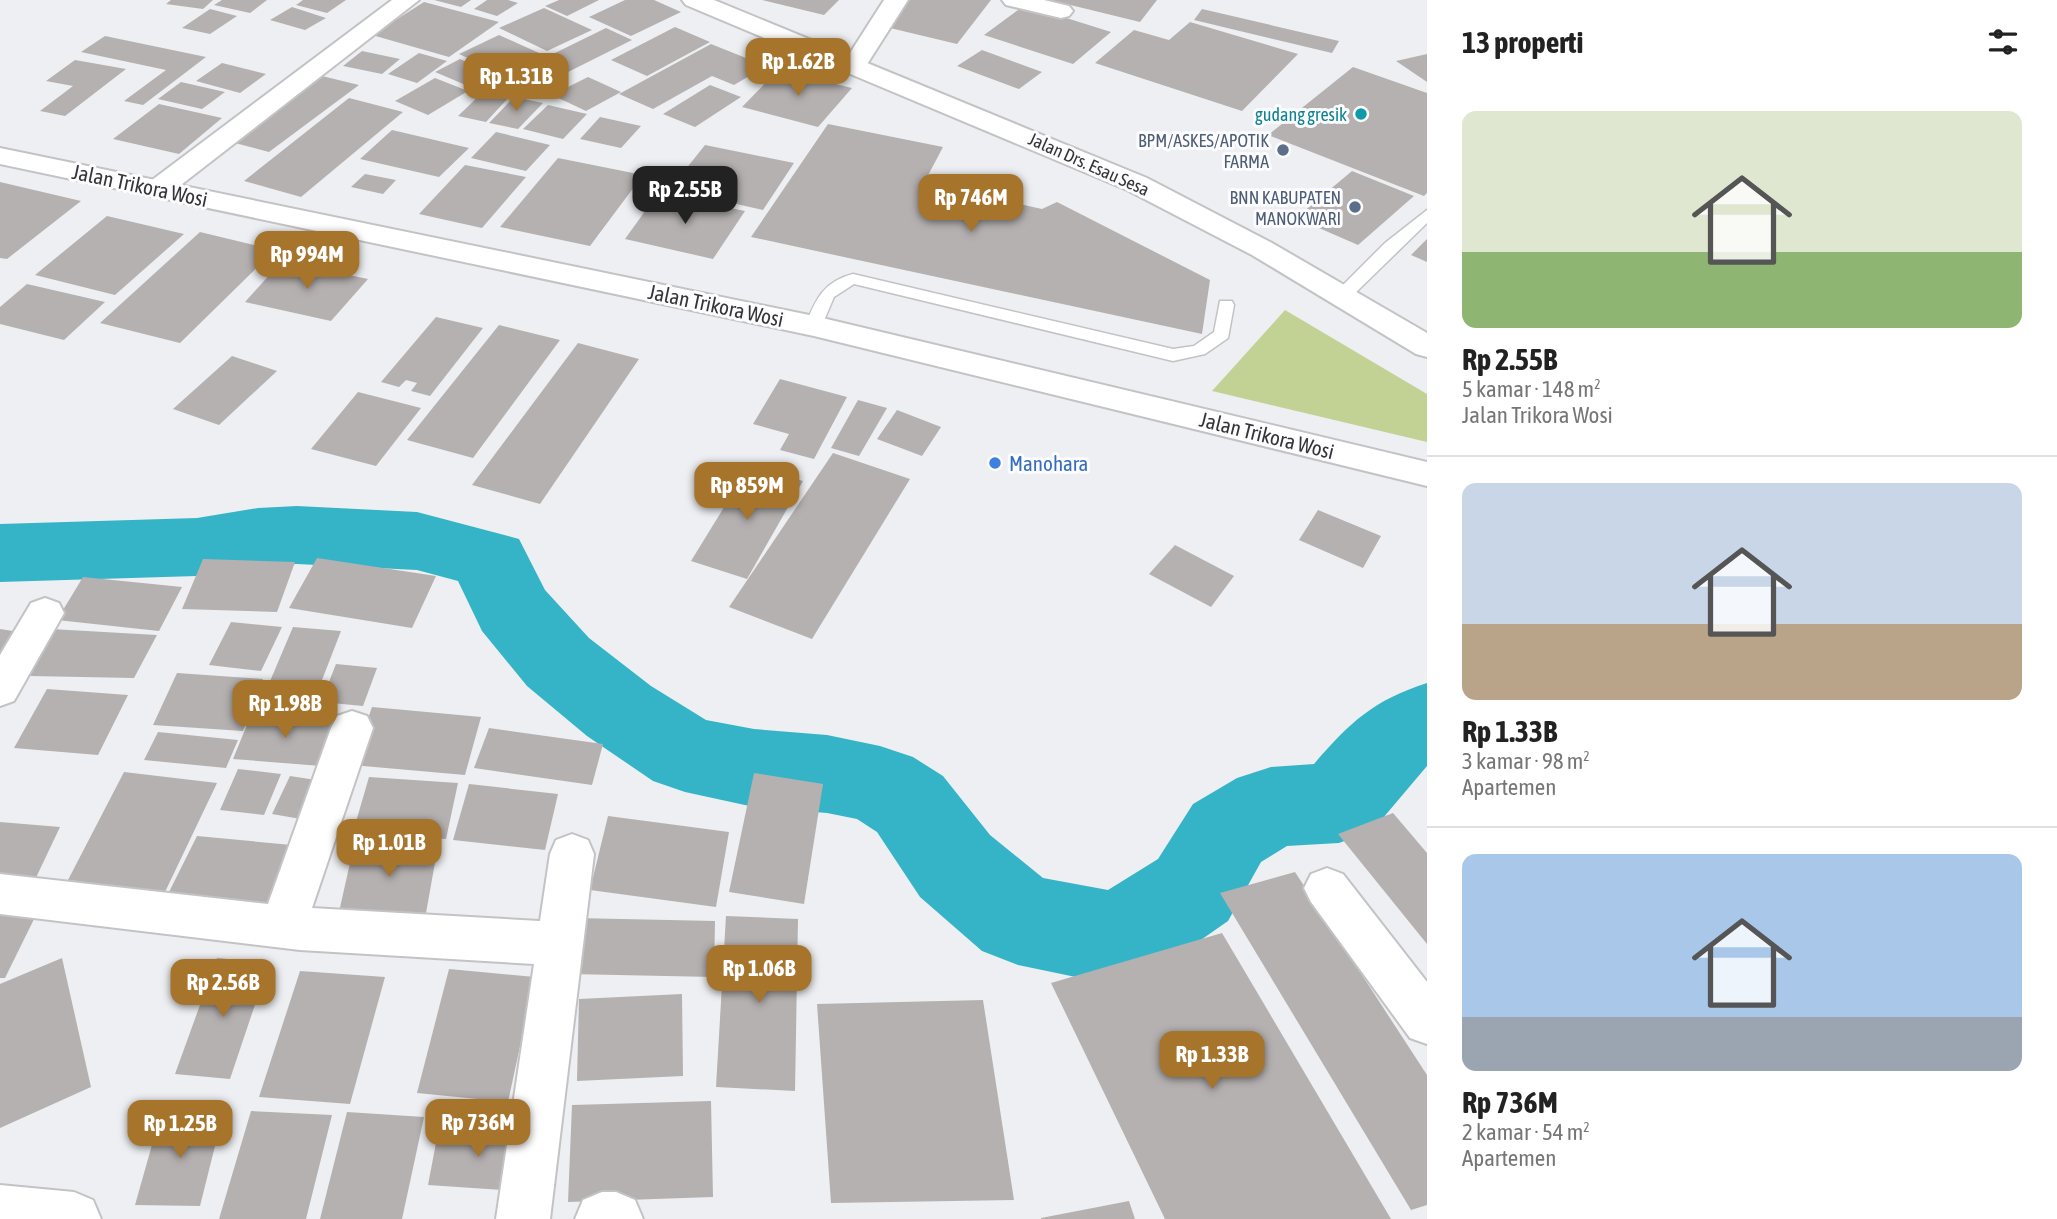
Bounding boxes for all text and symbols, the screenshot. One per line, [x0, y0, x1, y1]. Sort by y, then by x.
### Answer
icon: filters [1984, 23, 2022, 61]
text: 13 properti [1462, 25, 1583, 59]
pin: Rp 1.62B [726, 38, 870, 98]
text: Rp 1.62B [762, 48, 834, 74]
pin: Rp 1.31B [444, 54, 588, 113]
text: Rp 1.31B [480, 63, 552, 89]
place label: gudang gresik [1255, 104, 1347, 125]
marker: gudang gresik [1353, 106, 1369, 122]
street label: Jalan Drs. Esau Sesa [1025, 128, 1153, 200]
place label: BPM/ASKES/APOTIK FARMA [1138, 130, 1269, 172]
marker: BPM/ASKES/APOTIK FARMA [1275, 142, 1291, 158]
icon: home [1679, 157, 1805, 283]
street label: Jalan Trikora Wosi [70, 159, 210, 211]
pin: Rp 2.55B [613, 166, 757, 226]
pin: Rp 746M [906, 174, 1036, 234]
text: Rp 2.55B [649, 176, 721, 202]
text: Rp 746M [934, 184, 1008, 210]
place label: BNN KABUPATEN MANOKWARI [1230, 187, 1341, 229]
marker: BNN KABUPATEN MANOKWARI [1347, 199, 1363, 215]
pin: Rp 994M [242, 232, 372, 291]
text: Rp 994M [270, 241, 344, 267]
street label: Jalan Trikora Wosi [646, 279, 786, 331]
text: Rp 2.55B [1462, 342, 1557, 376]
text: 5 kamar · 148 m² [1462, 376, 1601, 402]
text: Jalan Trikora Wosi [1462, 402, 1613, 428]
street label: Jalan Trikora Wosi [1197, 407, 1337, 463]
place label: Manohara [1009, 451, 1088, 475]
marker: Manohara [987, 455, 1003, 471]
pin: Rp 859M [682, 462, 812, 522]
text: Rp 859M [710, 472, 784, 498]
icon: home [1679, 529, 1805, 655]
pin: Rp 1.98B [213, 680, 357, 740]
text: Rp 1.98B [249, 690, 321, 716]
text: Rp 1.33B [1462, 714, 1557, 748]
text: 3 kamar · 98 m² [1462, 748, 1590, 774]
text: Apartemen [1462, 774, 1556, 800]
pin: Rp 1.01B [317, 820, 461, 879]
text: Rp 1.01B [353, 829, 425, 855]
icon: home [1679, 900, 1805, 1026]
pin: Rp 1.06B [687, 946, 831, 1005]
text: Rp 1.06B [723, 955, 795, 981]
pin: Rp 2.56B [151, 960, 295, 1019]
text: Rp 2.56B [187, 969, 259, 995]
pin: Rp 1.33B [1140, 1032, 1284, 1091]
text: Rp 1.33B [1176, 1041, 1248, 1067]
text: Rp 736M [1462, 1085, 1558, 1119]
pin: Rp 1.25B [108, 1100, 252, 1160]
pin: Rp 736M [413, 1100, 543, 1159]
text: Rp 736M [441, 1109, 515, 1135]
text: Rp 1.25B [144, 1110, 216, 1136]
text: 2 kamar · 54 m² [1462, 1119, 1590, 1145]
text: Apartemen [1462, 1145, 1556, 1171]

